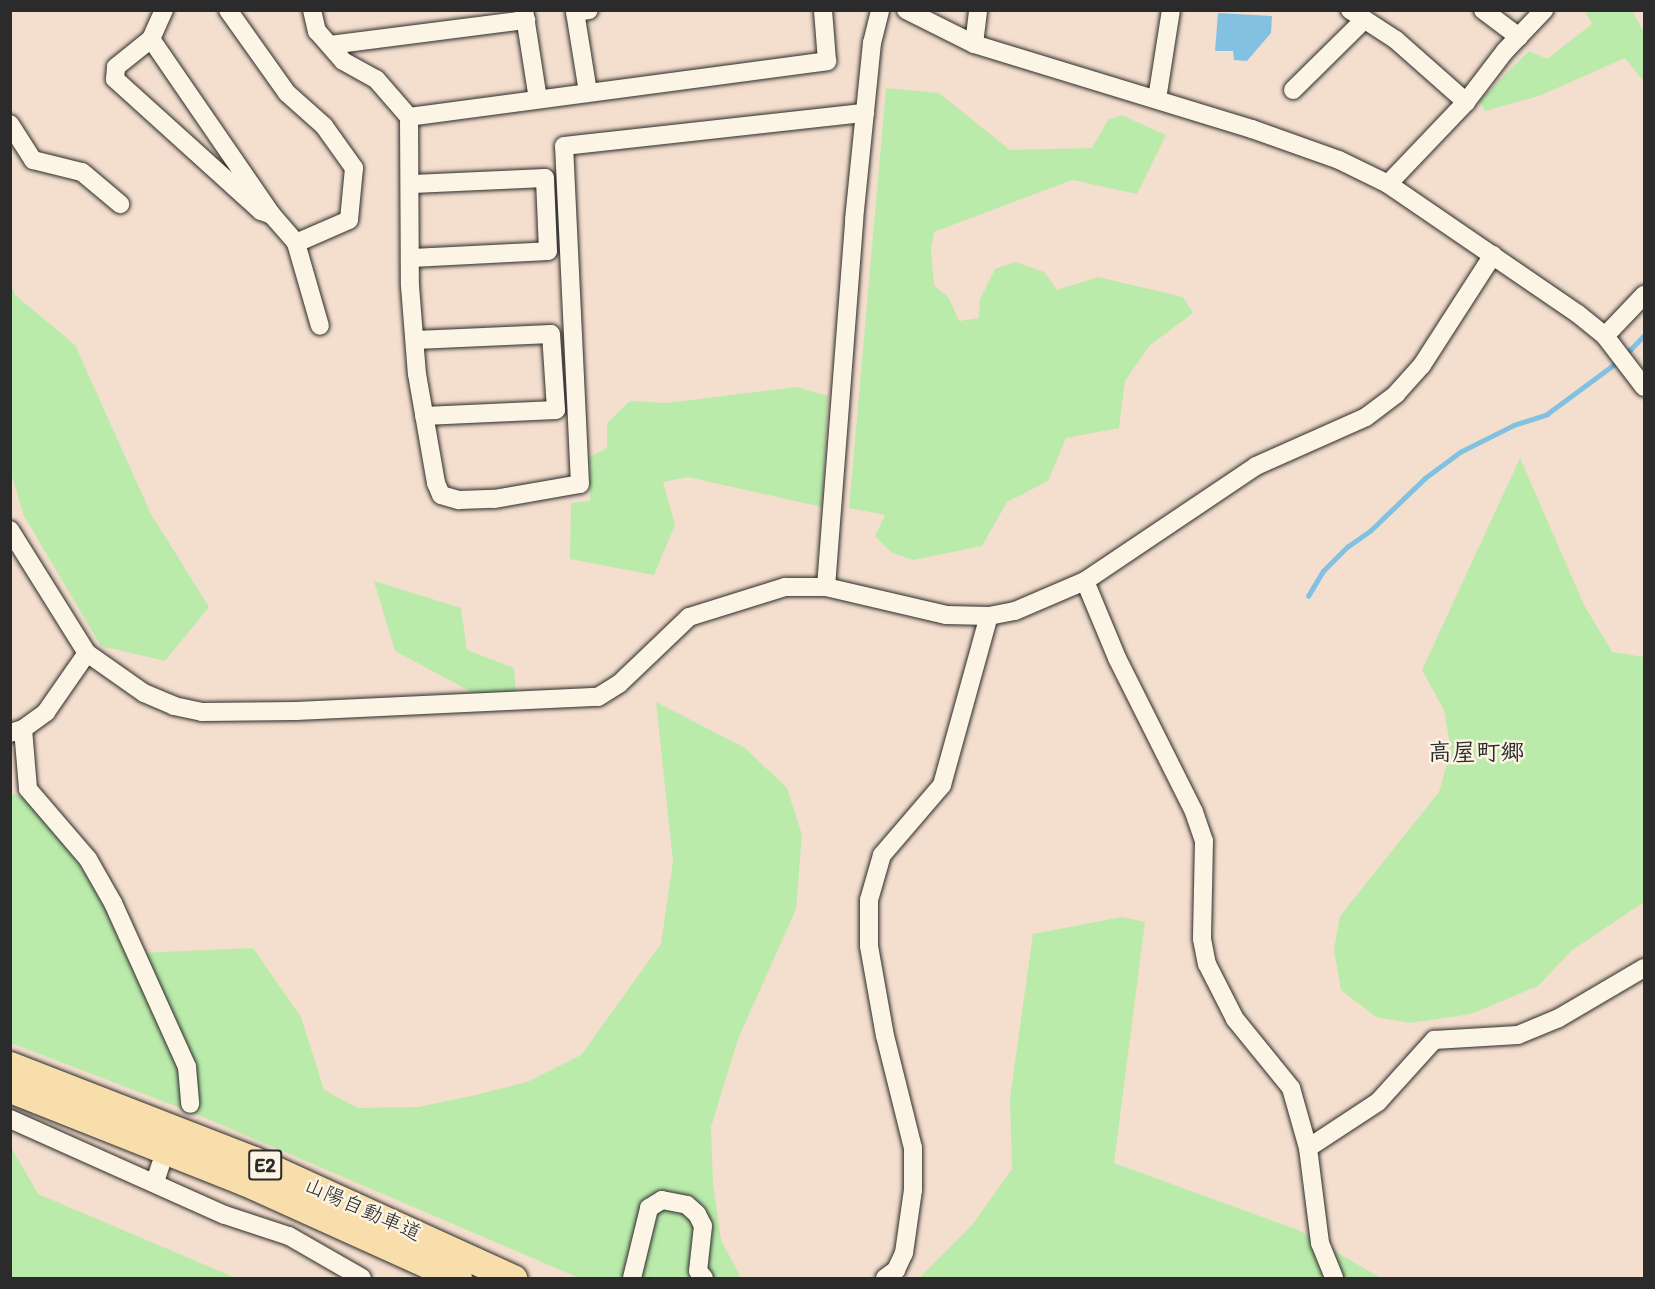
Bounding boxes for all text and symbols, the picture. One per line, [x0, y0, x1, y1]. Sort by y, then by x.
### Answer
district label: 高屋町郷 [1428, 738, 1524, 766]
road number: E2 [247, 1148, 283, 1182]
street label: 山陽自動車道 [300, 1172, 426, 1246]

